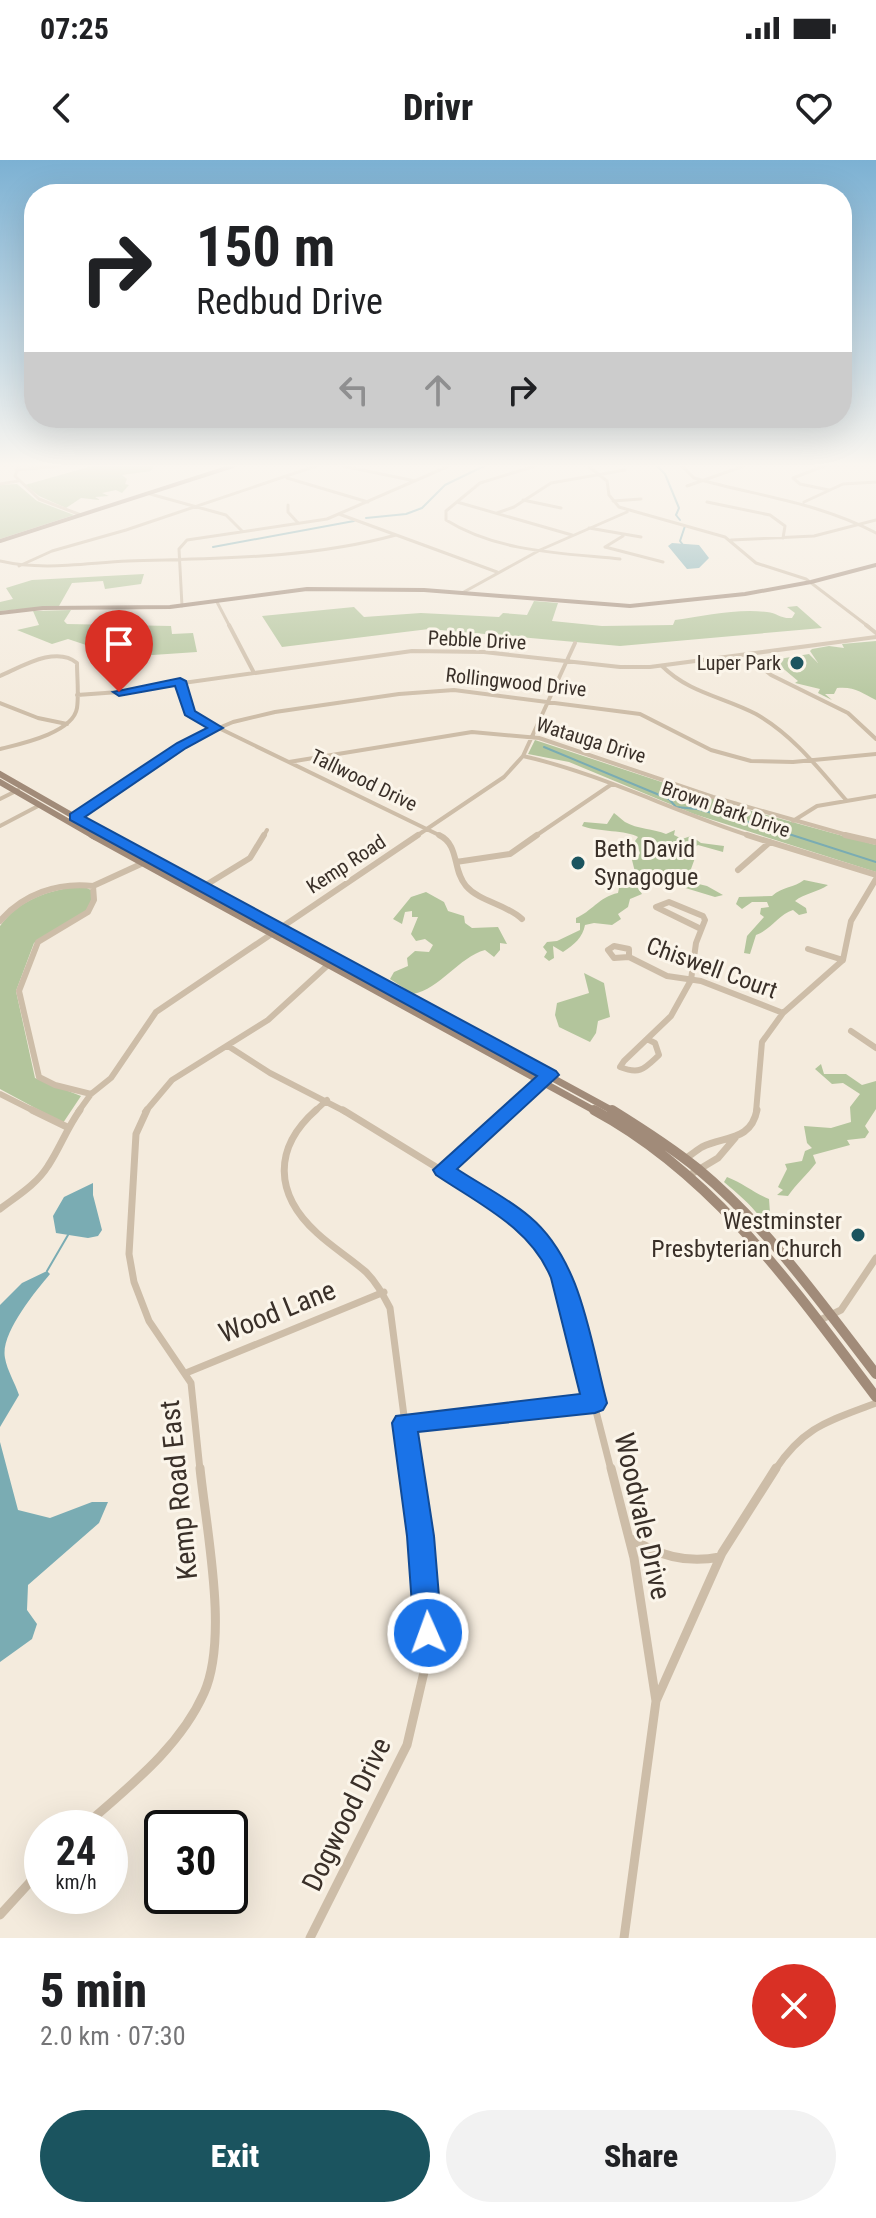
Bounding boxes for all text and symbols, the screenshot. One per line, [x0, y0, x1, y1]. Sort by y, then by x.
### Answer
text: 07:25 [40, 11, 109, 46]
icon: back [40, 86, 84, 130]
icon: heart [792, 86, 836, 130]
text: Drivr [403, 87, 473, 129]
text: 150 m [196, 214, 335, 280]
icon: right [64, 216, 168, 320]
text: Redbud Drive [196, 281, 383, 323]
icon: left [332, 368, 376, 412]
icon: ahead [416, 368, 460, 412]
icon: right [500, 368, 544, 412]
pin [85, 610, 153, 692]
icon: arrive [97, 622, 141, 666]
street label: Pebble Drive [427, 625, 527, 655]
place label: Luper Park [697, 651, 781, 675]
marker: Luper Park [788, 654, 806, 672]
street label: Rollingwood Drive [444, 663, 588, 701]
street label: Watauga Drive [533, 712, 649, 768]
street label: Tallwood Drive [307, 744, 421, 816]
street label: Brown Bark Drive [659, 776, 793, 842]
street label: Kemp Road [302, 830, 390, 898]
place label: Beth David Synagogue [594, 835, 698, 891]
marker: Beth David Synagogue [569, 854, 587, 872]
street label: Chiswell Court [643, 931, 781, 1005]
place label: Westminster Presbyterian Church [651, 1207, 842, 1263]
marker: Westminster Presbyterian Church [849, 1226, 867, 1244]
street label: Wood Lane [214, 1273, 340, 1350]
street label: Kemp Road East [153, 1399, 204, 1581]
street label: Woodvale Drive [607, 1430, 678, 1603]
position arrow [386, 1591, 470, 1675]
street label: Dogwood Drive [295, 1732, 398, 1896]
speed limit sign: 30 [144, 1810, 248, 1914]
text: 24 [56, 1828, 96, 1875]
text: km/h [55, 1870, 97, 1894]
text: 5 min [40, 1962, 147, 2019]
button: close [752, 1964, 836, 2048]
text: 2.0 km · 07:30 [40, 2021, 185, 2051]
button: Exit [40, 2110, 430, 2202]
button: Share [446, 2110, 836, 2202]

